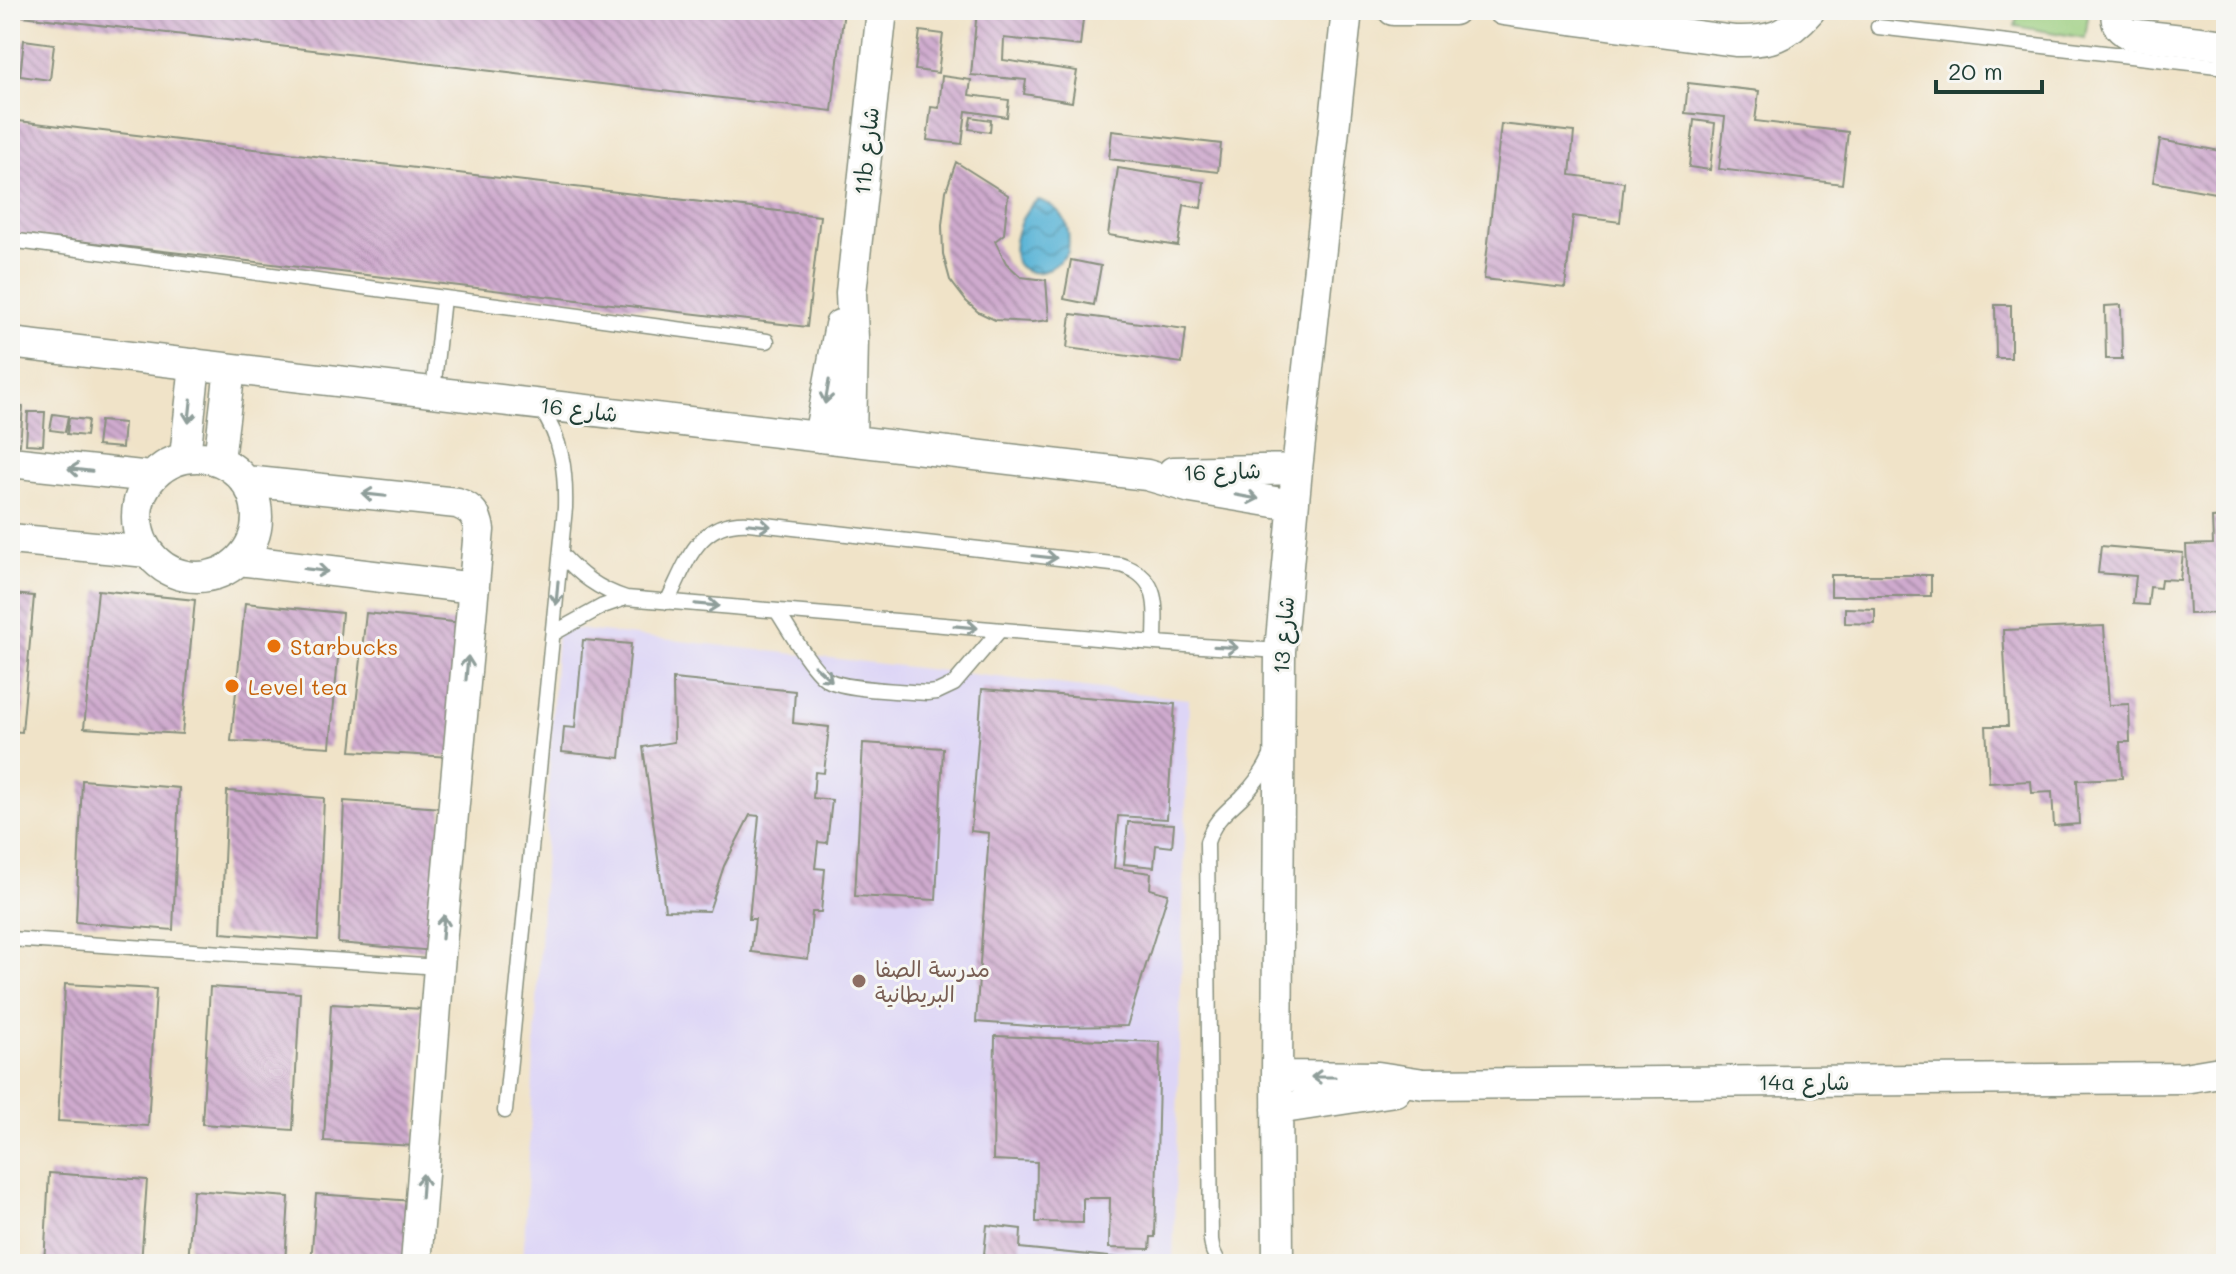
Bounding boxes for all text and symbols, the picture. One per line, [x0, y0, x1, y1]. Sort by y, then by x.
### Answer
scale bar [1936, 44, 2042, 94]
text: 20 m [1948, 55, 2003, 86]
street label: 11b شارع [847, 106, 887, 197]
one-way arrow [819, 378, 834, 404]
street label: شارع 16 [538, 390, 619, 430]
one-way arrow [182, 397, 197, 424]
street label: شارع 16 [1183, 455, 1261, 489]
one-way arrow [67, 462, 94, 477]
one-way arrow [361, 487, 388, 502]
one-way arrow [1234, 491, 1259, 506]
one-way arrow [745, 517, 772, 532]
one-way arrow [1031, 549, 1058, 564]
one-way arrow [303, 562, 329, 577]
one-way arrow [550, 579, 565, 606]
street label: شارع 13 [1266, 595, 1302, 675]
one-way arrow [693, 598, 720, 613]
one-way arrow [952, 620, 979, 635]
place label: Starbucks [290, 632, 398, 661]
marker: Starbucks [265, 637, 283, 655]
one-way arrow [1212, 640, 1239, 655]
one-way arrow [459, 655, 474, 682]
one-way arrow [812, 663, 833, 682]
place label: Level tea [248, 672, 348, 701]
marker: Level tea [223, 677, 241, 695]
one-way arrow [435, 914, 450, 941]
place label: مدرسة الصفا البريطانية [875, 954, 990, 1008]
marker: مدرسة الصفا البريطانية [850, 972, 868, 990]
street label: 14a شارع [1758, 1067, 1850, 1098]
one-way arrow [1310, 1069, 1337, 1085]
one-way arrow [415, 1173, 430, 1200]

